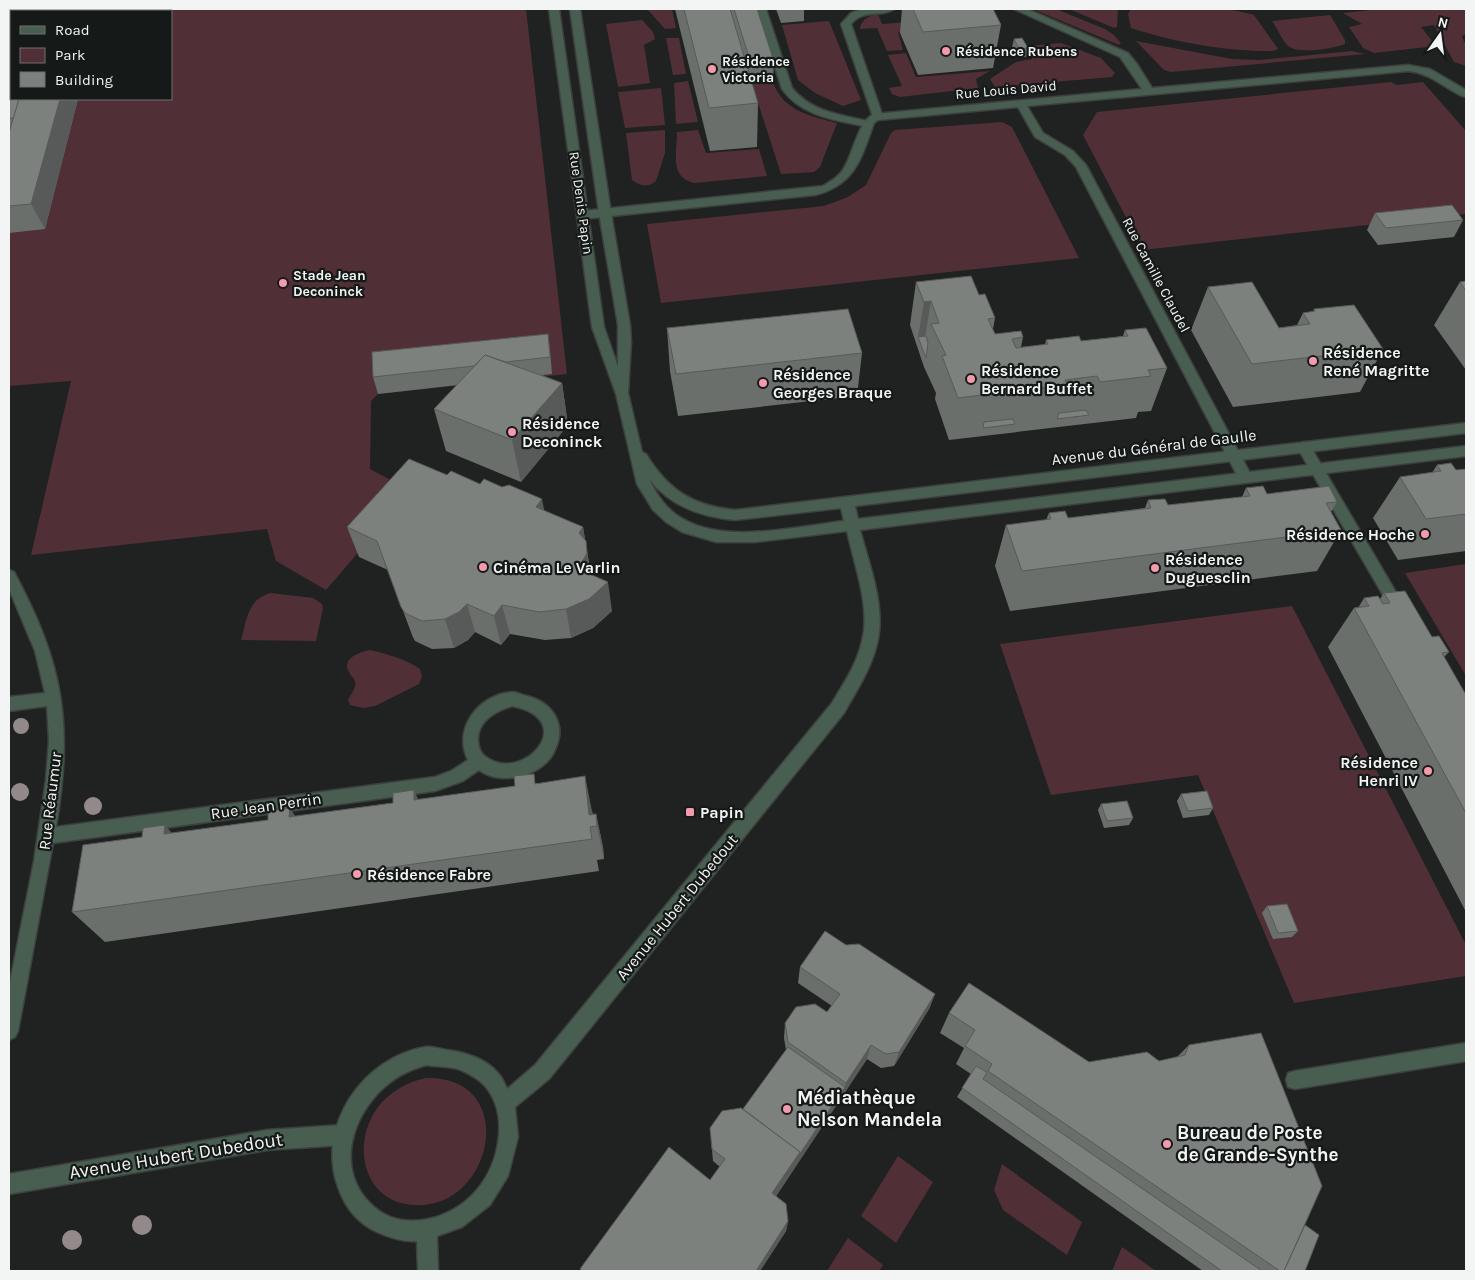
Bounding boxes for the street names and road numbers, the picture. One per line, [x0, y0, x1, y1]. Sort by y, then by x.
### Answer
street label: Rue Louis David [955, 77, 1057, 103]
street label: Rue Denis Papin [565, 151, 597, 255]
street label: Rue Camille Claudel [1119, 215, 1193, 335]
street label: Avenue du Général de Gaulle [1051, 425, 1257, 469]
street label: Rue Réaumur [35, 751, 65, 851]
street label: Rue Jean Perrin [209, 789, 323, 823]
street label: Avenue Hubert Dubedout [612, 830, 742, 984]
street label: Avenue Hubert Dubedout [68, 1128, 284, 1184]

